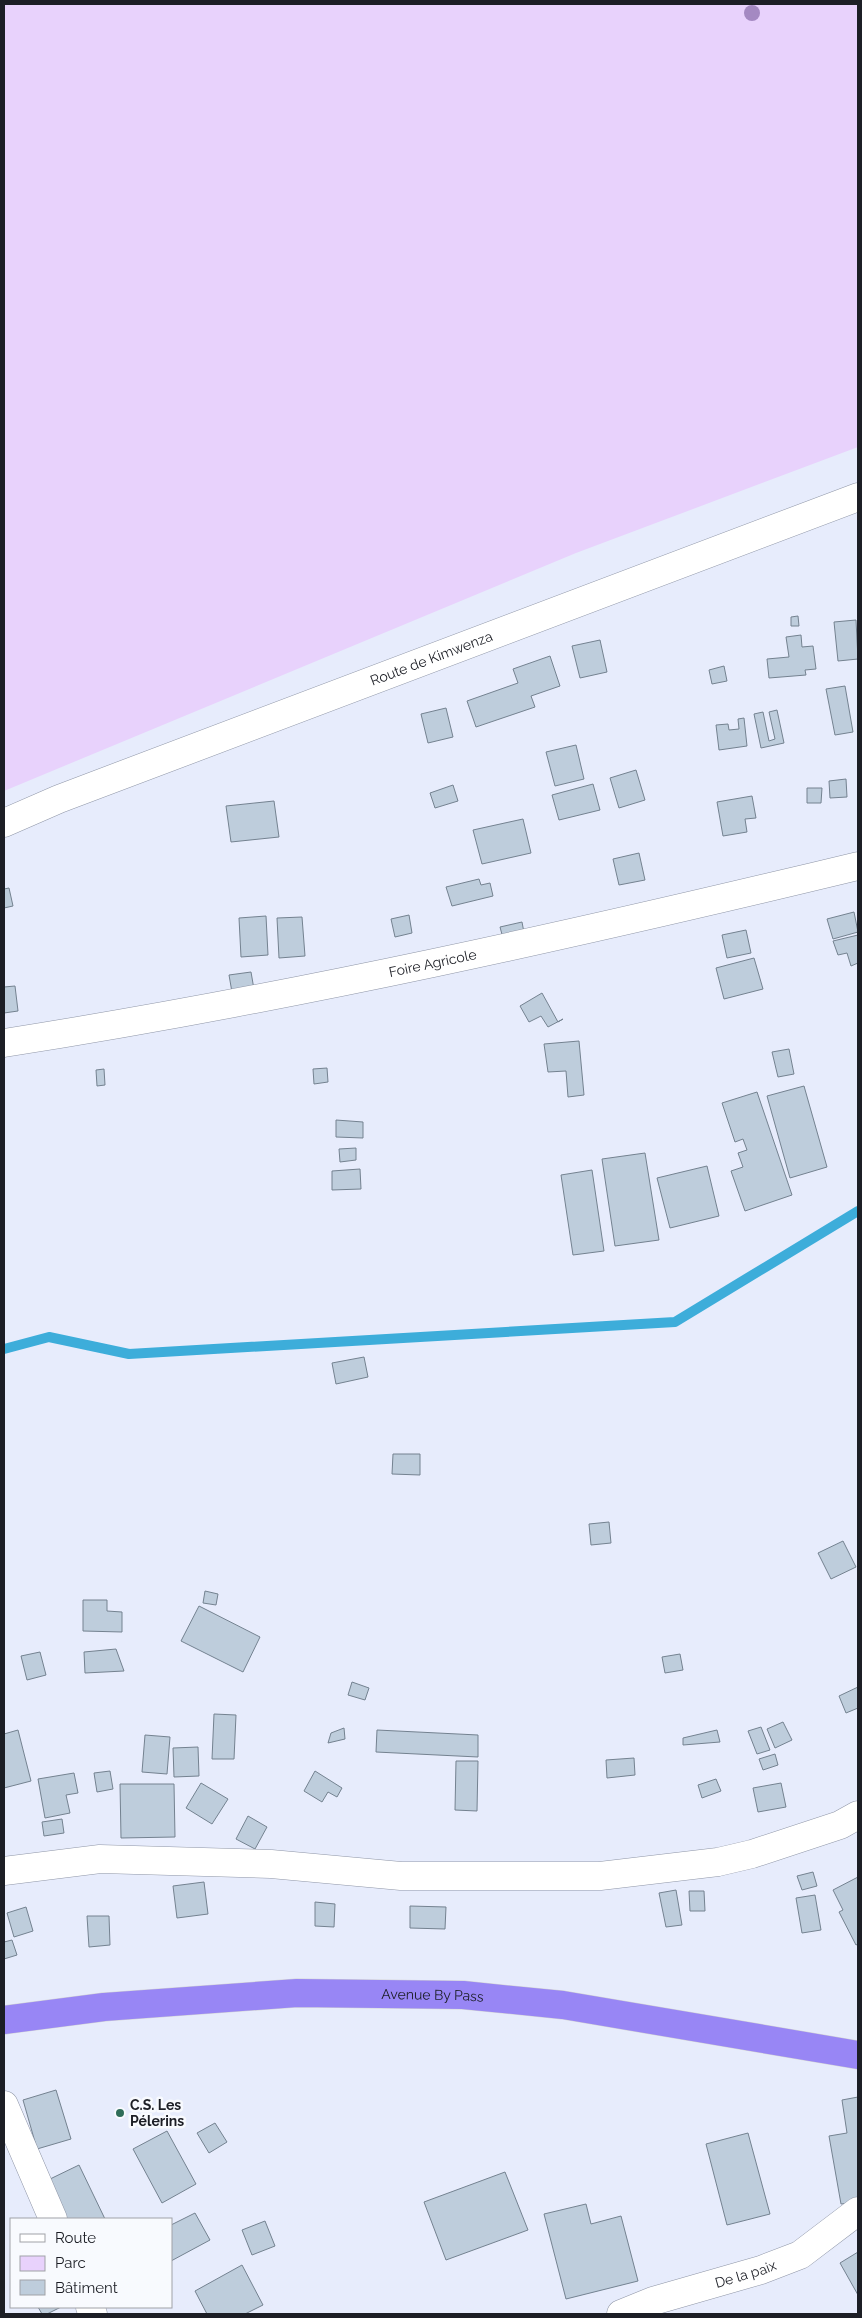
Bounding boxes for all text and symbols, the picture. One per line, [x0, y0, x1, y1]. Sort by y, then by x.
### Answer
street label: Route de Kimwenza [368, 628, 495, 689]
street label: Foire Agricole [387, 946, 478, 980]
street label: Avenue By Pass [381, 1986, 485, 2005]
place label: C.S. Les Pélerins [130, 2097, 184, 2129]
marker: C.S. Les Pélerins [114, 2107, 126, 2119]
legend [10, 2218, 172, 2308]
text: Route [55, 2229, 96, 2247]
text: Parc [55, 2254, 86, 2272]
street label: De la paix [713, 2257, 779, 2291]
text: Bâtiment [55, 2279, 118, 2297]

